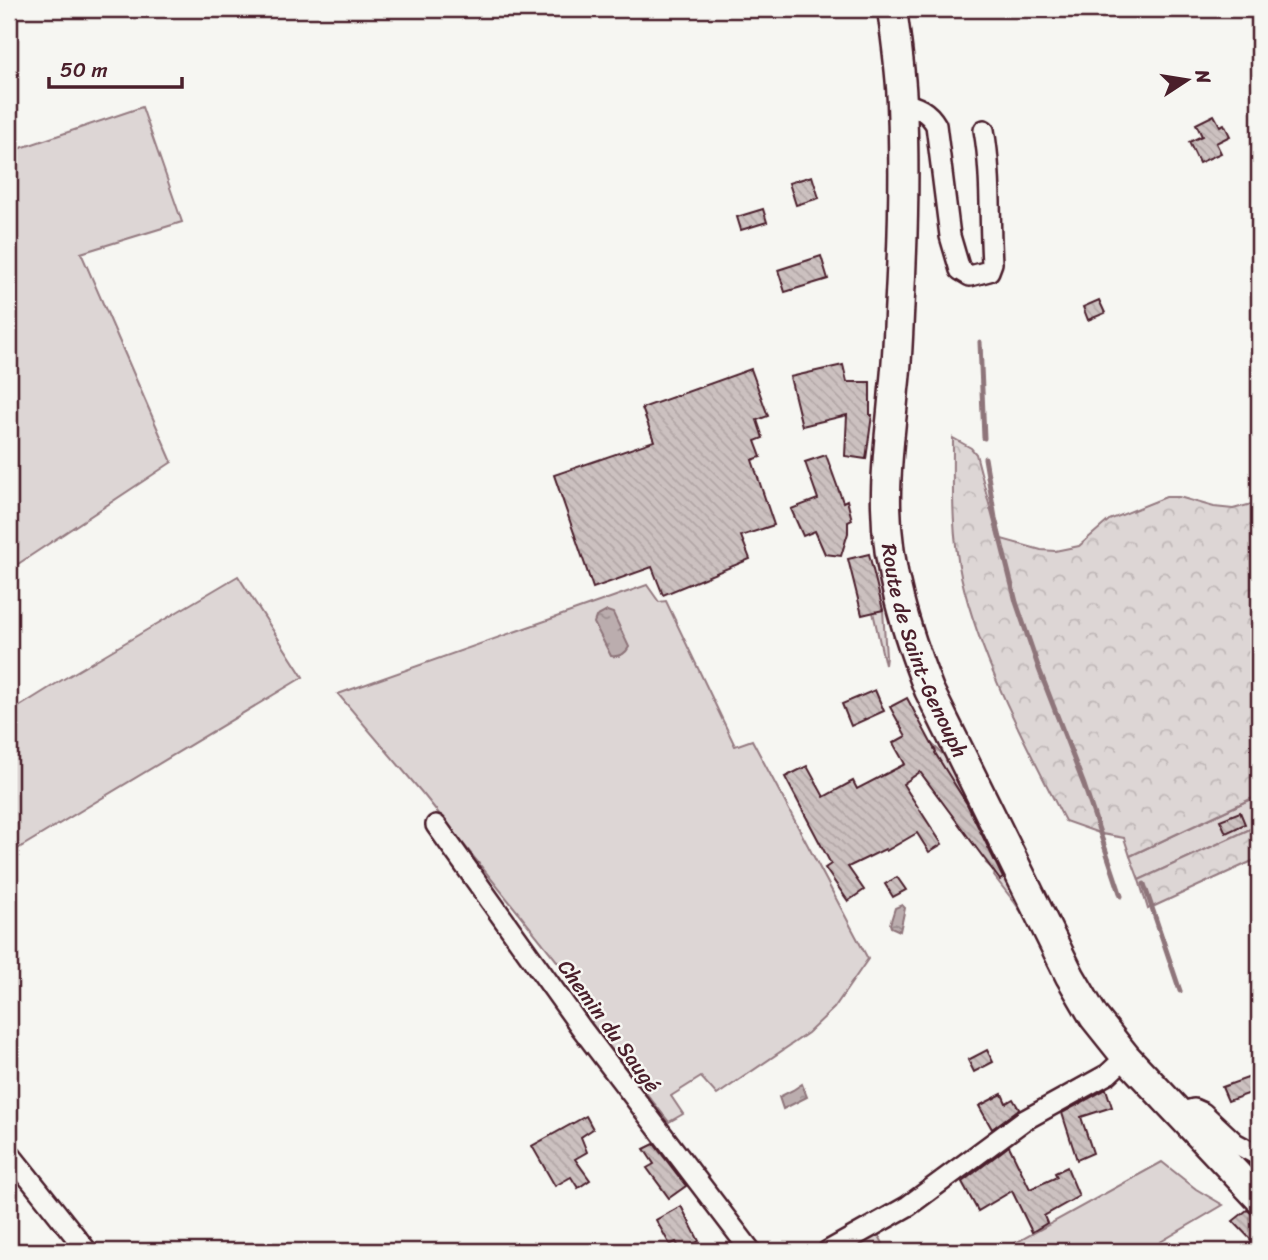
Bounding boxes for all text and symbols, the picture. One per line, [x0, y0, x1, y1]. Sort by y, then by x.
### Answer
scale bar [49, 46, 182, 90]
north arrow [1152, 46, 1222, 116]
text: 50 m [60, 51, 108, 89]
text: N [1185, 66, 1221, 87]
street label: Route de Saint-Genouph [870, 541, 979, 765]
street label: Chemin du Saugé [547, 951, 671, 1101]

